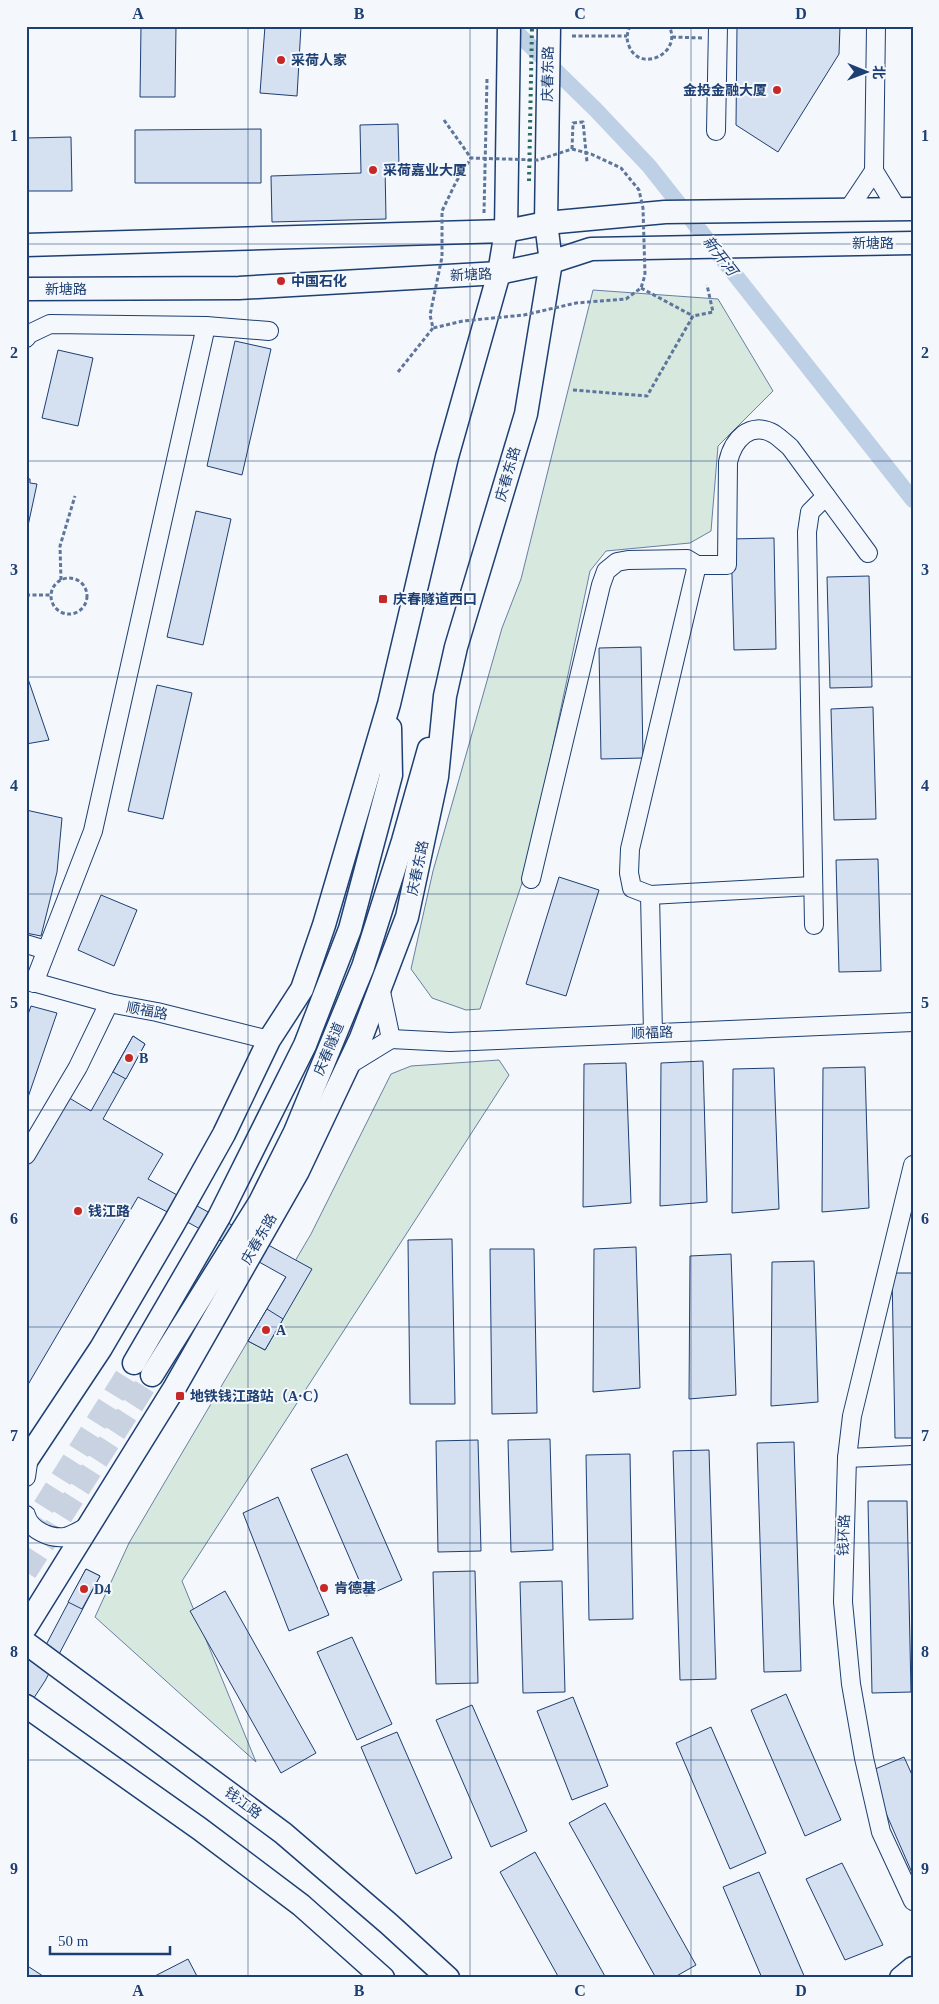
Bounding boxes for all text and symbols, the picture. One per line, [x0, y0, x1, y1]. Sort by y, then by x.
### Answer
text: A [132, 5, 144, 22]
text: B [354, 5, 365, 22]
text: C [574, 5, 586, 22]
text: D [795, 5, 807, 22]
street label: 庆春东路 [540, 46, 556, 102]
north arrow [842, 48, 892, 98]
place label: 采荷人家 [291, 52, 347, 68]
marker: 采荷人家 [275, 54, 287, 66]
text: 北 [871, 65, 886, 79]
place label: 金投金融大厦 [683, 83, 767, 98]
marker: 金投金融大厦 [771, 84, 783, 96]
text: 1 [10, 127, 18, 144]
text: 1 [921, 127, 929, 144]
place label: 采荷嘉业大厦 [383, 163, 467, 178]
marker: 采荷嘉业大厦 [367, 164, 379, 176]
water label: 新开河 [700, 233, 742, 281]
street label: 新塘路 [852, 235, 894, 251]
street label: 新塘路 [450, 265, 492, 284]
place label: 中国石化 [291, 273, 347, 289]
marker: 中国石化 [275, 275, 287, 287]
street label: 新塘路 [45, 281, 87, 297]
text: 2 [10, 344, 18, 361]
text: 2 [921, 344, 929, 361]
street label: 庆春东路 [493, 445, 523, 503]
text: 3 [10, 561, 18, 578]
text: 3 [921, 561, 929, 578]
place label: 庆春隧道西口 [393, 591, 477, 607]
marker: 庆春隧道西口 [377, 593, 389, 605]
text: 4 [10, 777, 18, 794]
text: 4 [921, 777, 929, 794]
street label: 庆春东路 [405, 839, 431, 897]
text: 5 [10, 994, 18, 1011]
text: 5 [921, 994, 929, 1011]
street label: 顺福路 [125, 1000, 169, 1022]
street label: 庆春隧道 [311, 1020, 347, 1078]
street label: 顺福路 [631, 1025, 673, 1041]
place label: B [139, 1051, 148, 1066]
marker: B [123, 1052, 135, 1064]
place label: 钱江路 [88, 1204, 130, 1219]
marker: 钱江路 [72, 1205, 84, 1217]
text: 6 [10, 1210, 18, 1227]
text: 6 [921, 1210, 929, 1227]
street label: 庆春东路 [239, 1211, 279, 1267]
place label: A [276, 1323, 287, 1338]
marker: A [260, 1324, 272, 1336]
place label: 地铁钱江路站（A·C） [190, 1388, 327, 1404]
marker: 地铁钱江路站（A·C） [174, 1390, 186, 1402]
text: 7 [10, 1427, 18, 1444]
text: 7 [921, 1427, 929, 1444]
street label: 钱环路 [836, 1514, 852, 1556]
place label: 肯德基 [334, 1580, 376, 1596]
place label: D4 [94, 1582, 111, 1597]
marker: 肯德基 [318, 1582, 330, 1594]
marker: D4 [78, 1583, 90, 1595]
text: 8 [10, 1643, 18, 1660]
text: 8 [921, 1643, 929, 1660]
street label: 钱江路 [222, 1784, 264, 1822]
text: 9 [10, 1860, 18, 1877]
text: 9 [921, 1860, 929, 1877]
scale bar [50, 1924, 170, 1956]
text: 50 m [58, 1933, 89, 1949]
text: A [132, 1982, 144, 1999]
text: B [354, 1982, 365, 1999]
text: C [574, 1982, 586, 1999]
text: D [795, 1982, 807, 1999]

